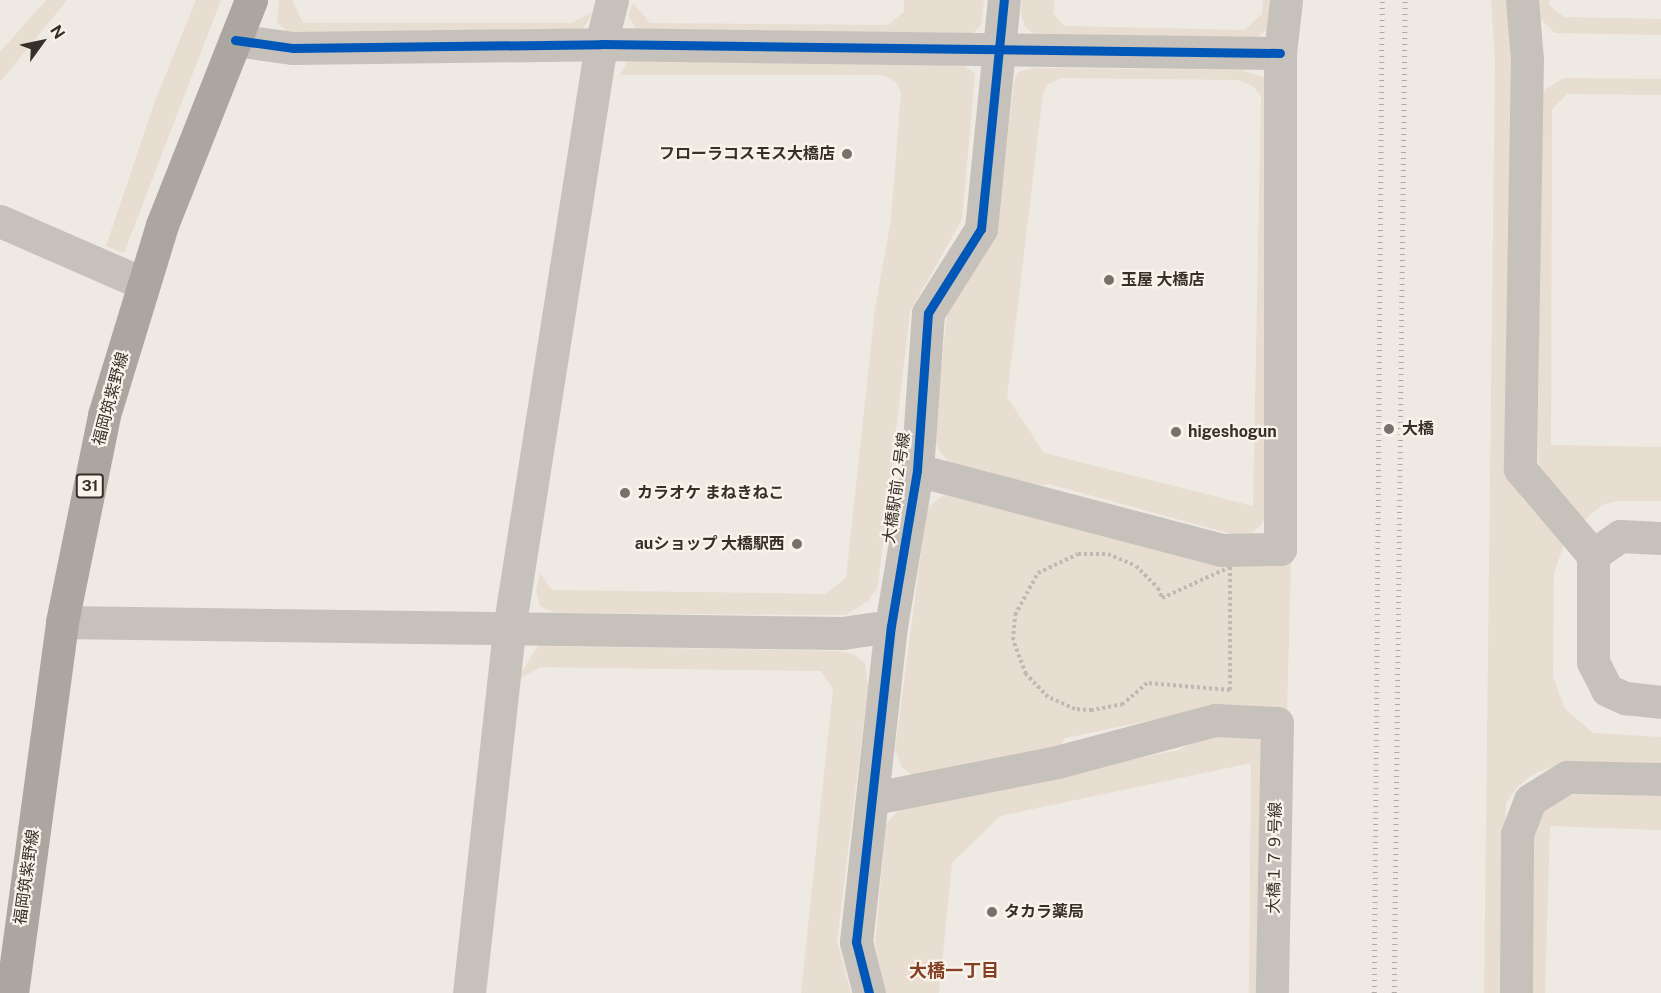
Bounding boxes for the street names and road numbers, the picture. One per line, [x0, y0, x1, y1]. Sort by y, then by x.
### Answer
street label: 福岡筑紫野線 [89, 350, 133, 448]
street label: 大橋駅前２号線 [880, 431, 914, 545]
road number: 31 [75, 474, 105, 498]
street label: 大橋１７９号線 [1264, 802, 1286, 914]
street label: 福岡筑紫野線 [11, 828, 43, 926]

